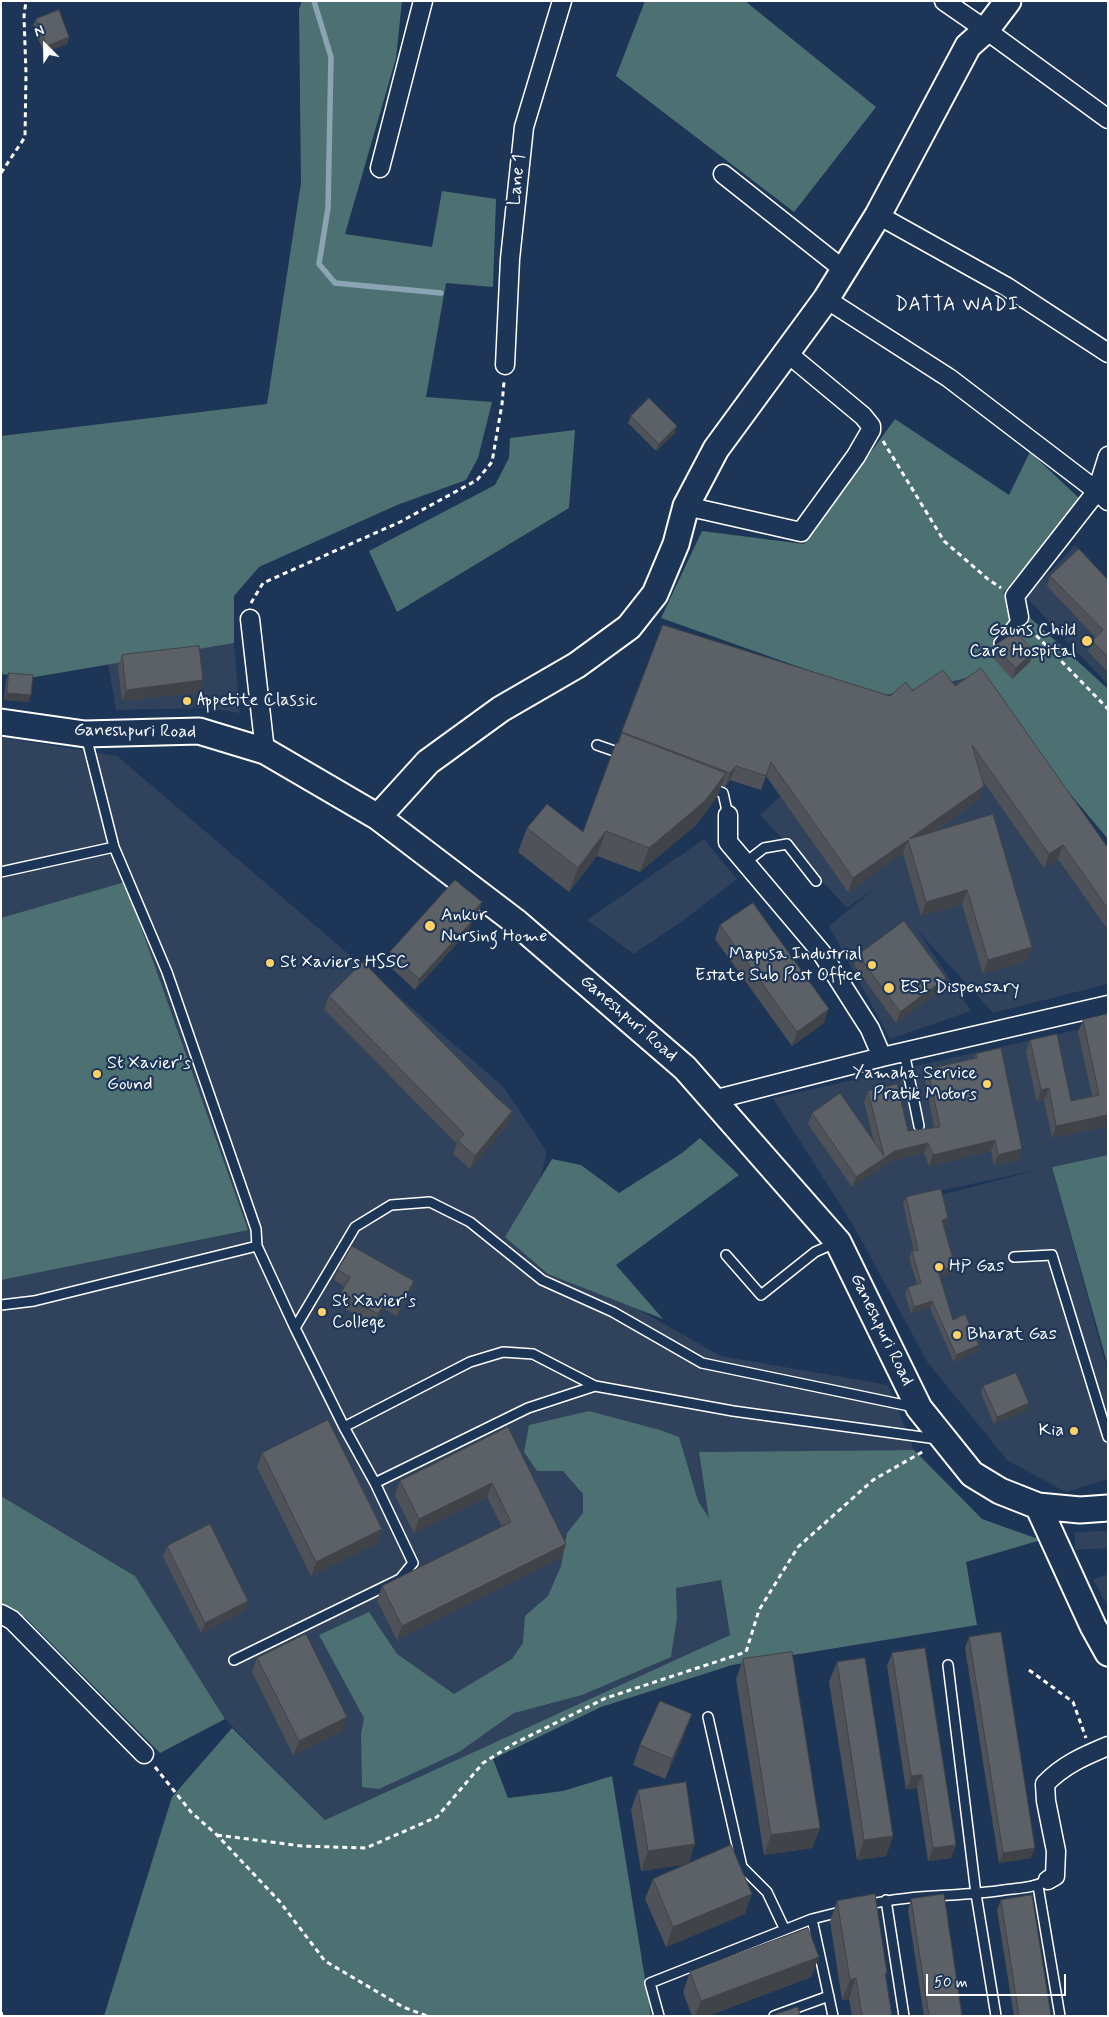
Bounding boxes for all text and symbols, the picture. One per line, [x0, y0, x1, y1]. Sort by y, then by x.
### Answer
north arrow [20, 20, 70, 70]
text: N [31, 21, 47, 41]
street label: Lane 1 [505, 153, 531, 207]
district label: DATTA WADI [892, 295, 1022, 317]
place label: Gauns Child Care Hospital [969, 620, 1076, 662]
marker: Gauns Child Care Hospital [1080, 634, 1094, 648]
place label: Appetite Classic [197, 690, 318, 712]
marker: Appetite Classic [181, 695, 193, 707]
street label: Ganeshpuri Road [74, 720, 196, 744]
place label: Ankur Nursing Home [441, 905, 547, 948]
marker: Ankur Nursing Home [423, 919, 437, 933]
place label: Mapusa Industrial Estate Sub Post Office [695, 944, 862, 986]
place label: St Xaviers HSSC [280, 952, 409, 974]
marker: St Xaviers HSSC [264, 957, 276, 969]
marker: Mapusa Industrial Estate Sub Post Office [866, 959, 878, 971]
street label: Ganeshpuri Road [575, 971, 681, 1067]
place label: ESI Dispensary [900, 977, 1019, 999]
marker: ESI Dispensary [882, 981, 896, 995]
place label: St Xavier's Gound [107, 1053, 191, 1096]
place label: Yamaha Service Pratik Motors [853, 1063, 977, 1106]
marker: St Xavier's Gound [91, 1068, 103, 1080]
marker: Yamaha Service Pratik Motors [981, 1078, 993, 1090]
place label: HP Gas [949, 1256, 1004, 1278]
marker: HP Gas [933, 1261, 945, 1273]
street label: Ganeshpuri Road [845, 1270, 917, 1390]
place label: St Xavier's College [332, 1291, 416, 1334]
marker: St Xavier's College [316, 1306, 328, 1318]
place label: Bharat Gas [967, 1324, 1057, 1346]
marker: Bharat Gas [951, 1329, 963, 1341]
place label: Kia [1038, 1420, 1064, 1442]
marker: Kia [1068, 1425, 1080, 1437]
scale bar [929, 1964, 1069, 1996]
text: 50 m [934, 1973, 968, 1993]

